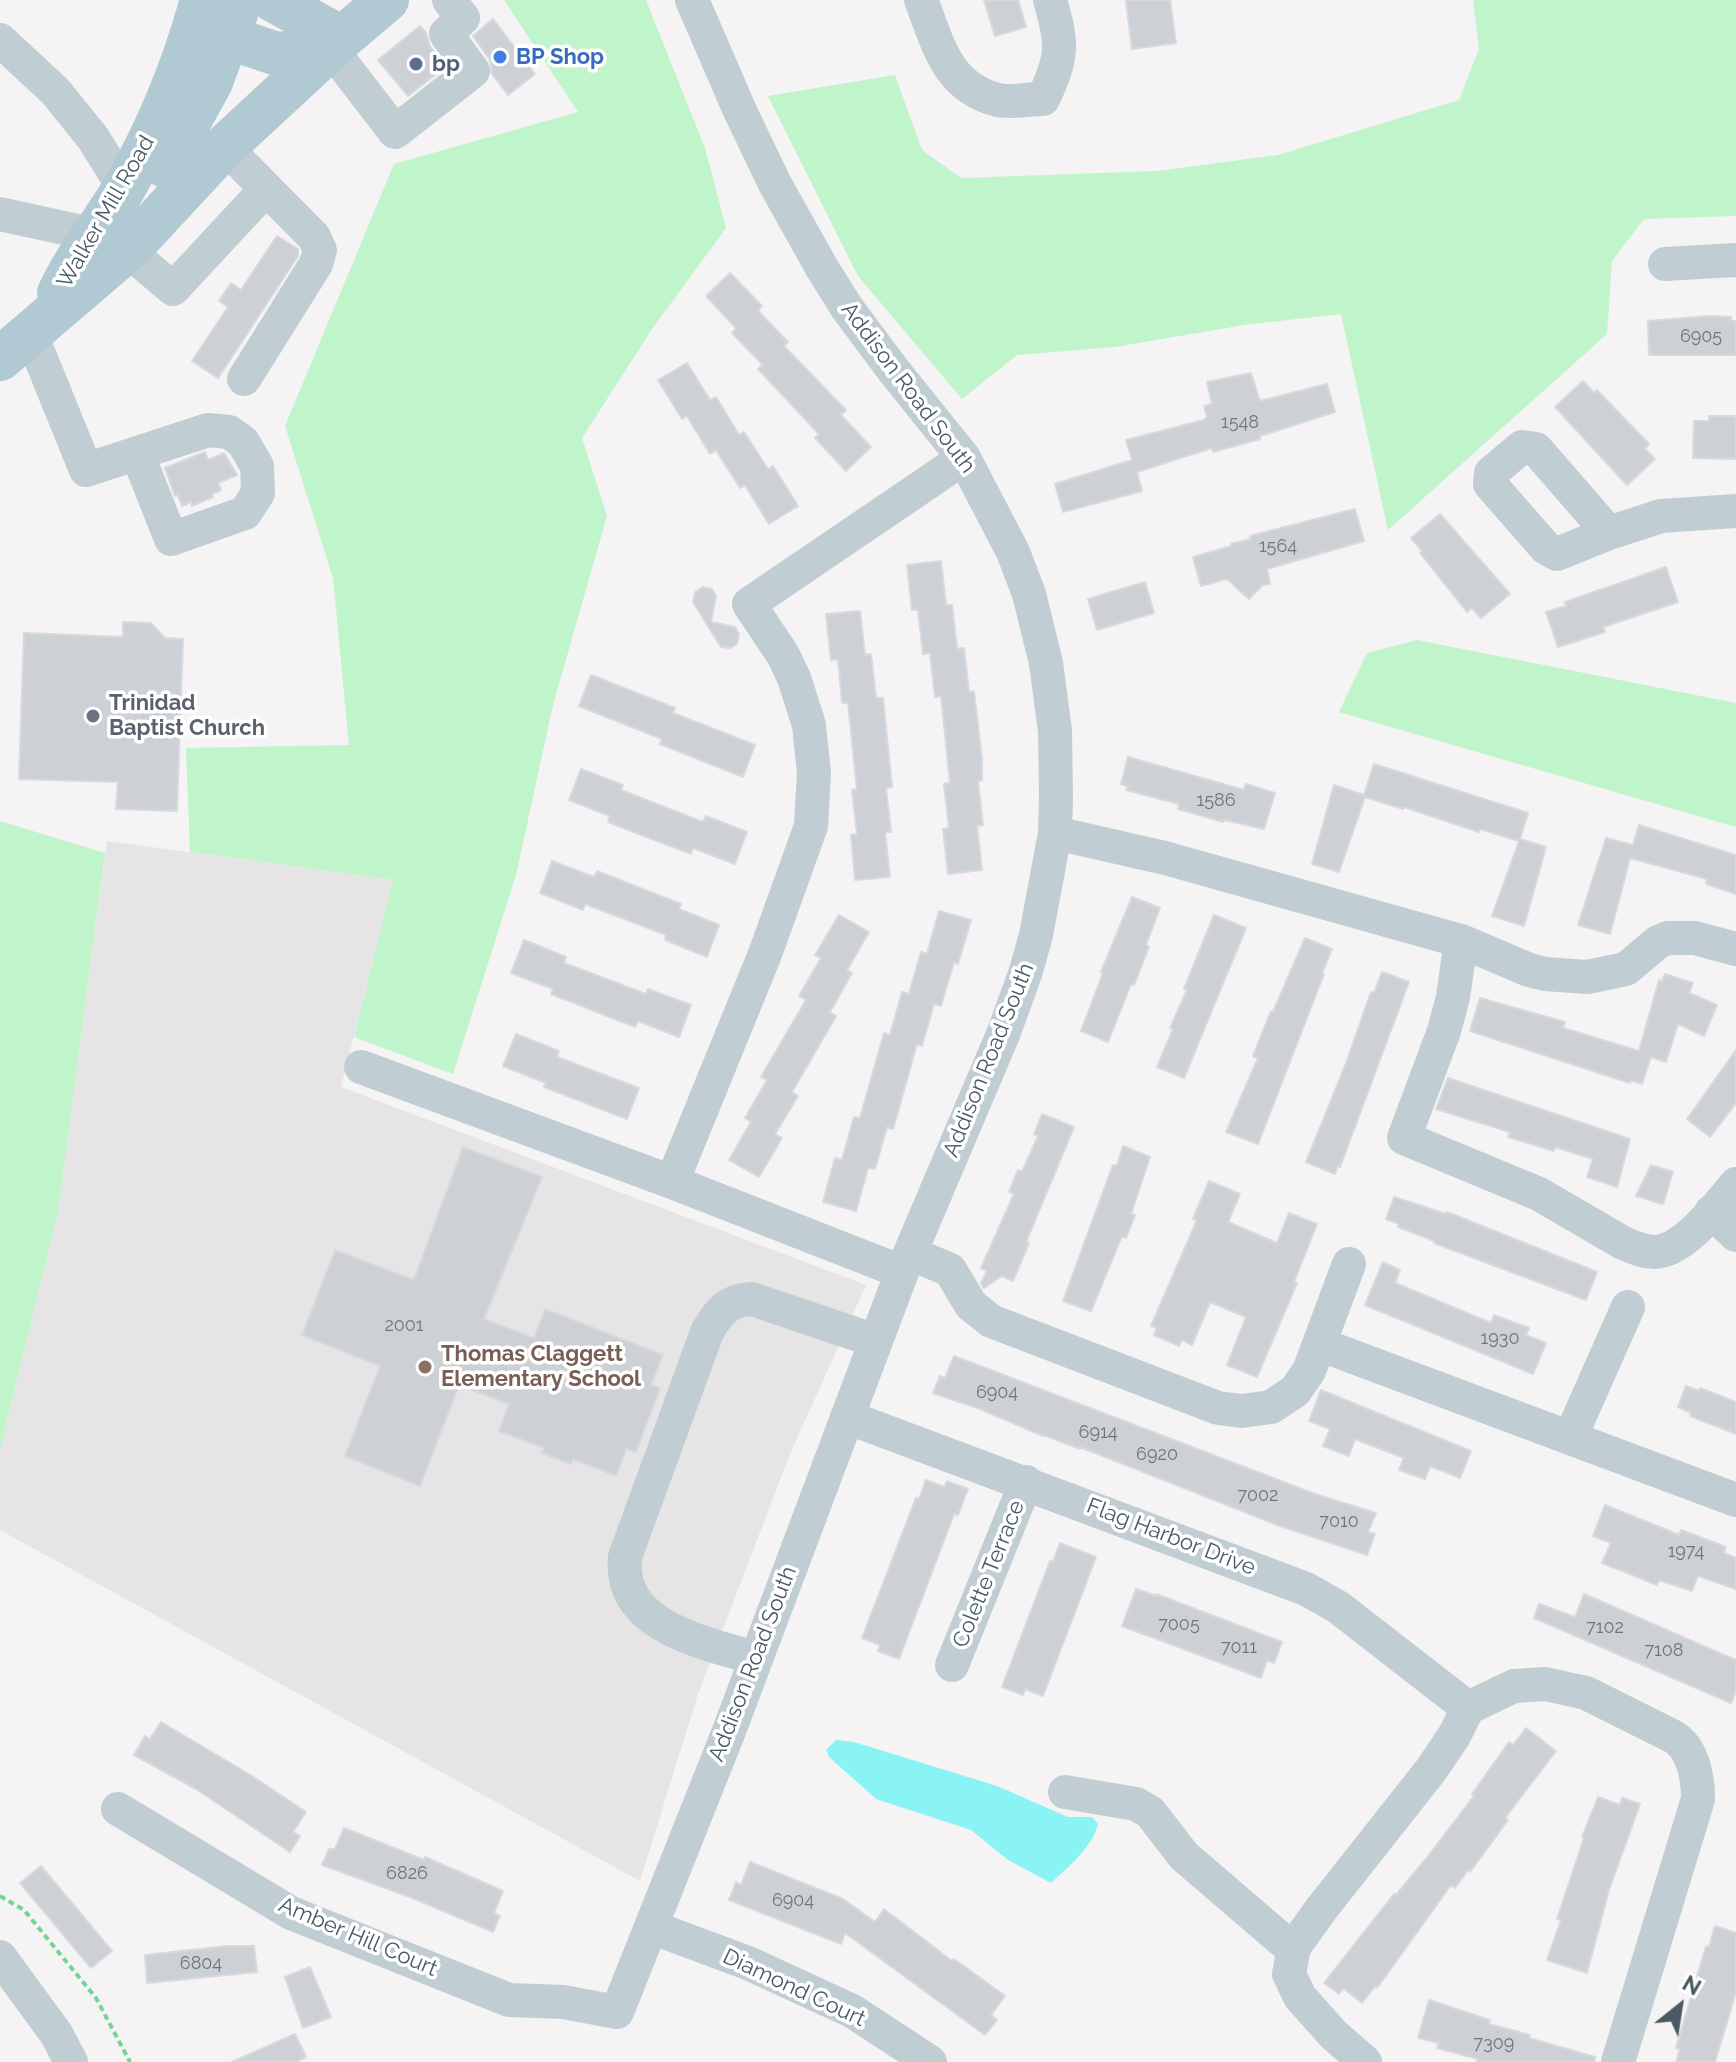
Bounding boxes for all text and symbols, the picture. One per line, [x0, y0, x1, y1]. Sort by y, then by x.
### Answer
place label: BP Shop [516, 44, 604, 70]
marker: BP Shop [491, 48, 509, 66]
place label: bp [432, 51, 460, 77]
marker: bp [407, 55, 425, 73]
street label: Walker Mill Road [52, 131, 160, 293]
street label: Addison Road South [835, 297, 981, 479]
house number: 6905 [1680, 326, 1722, 348]
house number: 1548 [1221, 412, 1259, 434]
house number: 1564 [1259, 536, 1297, 558]
place label: Trinidad Baptist Church [109, 690, 265, 742]
marker: Trinidad Baptist Church [84, 707, 102, 725]
house number: 1586 [1196, 790, 1236, 812]
street label: Addison Road South [938, 959, 1040, 1161]
house number: 2001 [384, 1315, 424, 1337]
house number: 1930 [1481, 1328, 1519, 1350]
place label: Thomas Claggett Elementary School [441, 1341, 641, 1392]
marker: Thomas Claggett Elementary School [416, 1358, 434, 1376]
house number: 6904 [976, 1382, 1018, 1404]
house number: 6914 [1079, 1422, 1117, 1444]
house number: 6920 [1136, 1444, 1178, 1466]
house number: 7002 [1238, 1485, 1278, 1507]
street label: Flag Harbor Drive [1083, 1493, 1259, 1581]
street label: Colette Terrace [948, 1497, 1030, 1651]
house number: 7010 [1319, 1511, 1359, 1533]
house number: 1974 [1668, 1541, 1704, 1563]
street label: Addison Road South [704, 1563, 802, 1765]
house number: 7005 [1158, 1614, 1200, 1636]
house number: 7102 [1586, 1617, 1624, 1639]
house number: 7011 [1221, 1637, 1257, 1659]
house number: 7108 [1644, 1640, 1684, 1662]
house number: 6826 [386, 1863, 428, 1885]
house number: 6904 [772, 1890, 814, 1912]
street label: Amber Hill Court [275, 1892, 441, 1982]
street label: Diamond Court [719, 1943, 869, 2033]
house number: 6804 [180, 1953, 222, 1975]
north arrow [1640, 1966, 1720, 2046]
text: N [1678, 1970, 1706, 2001]
house number: 7309 [1474, 2033, 1514, 2055]

